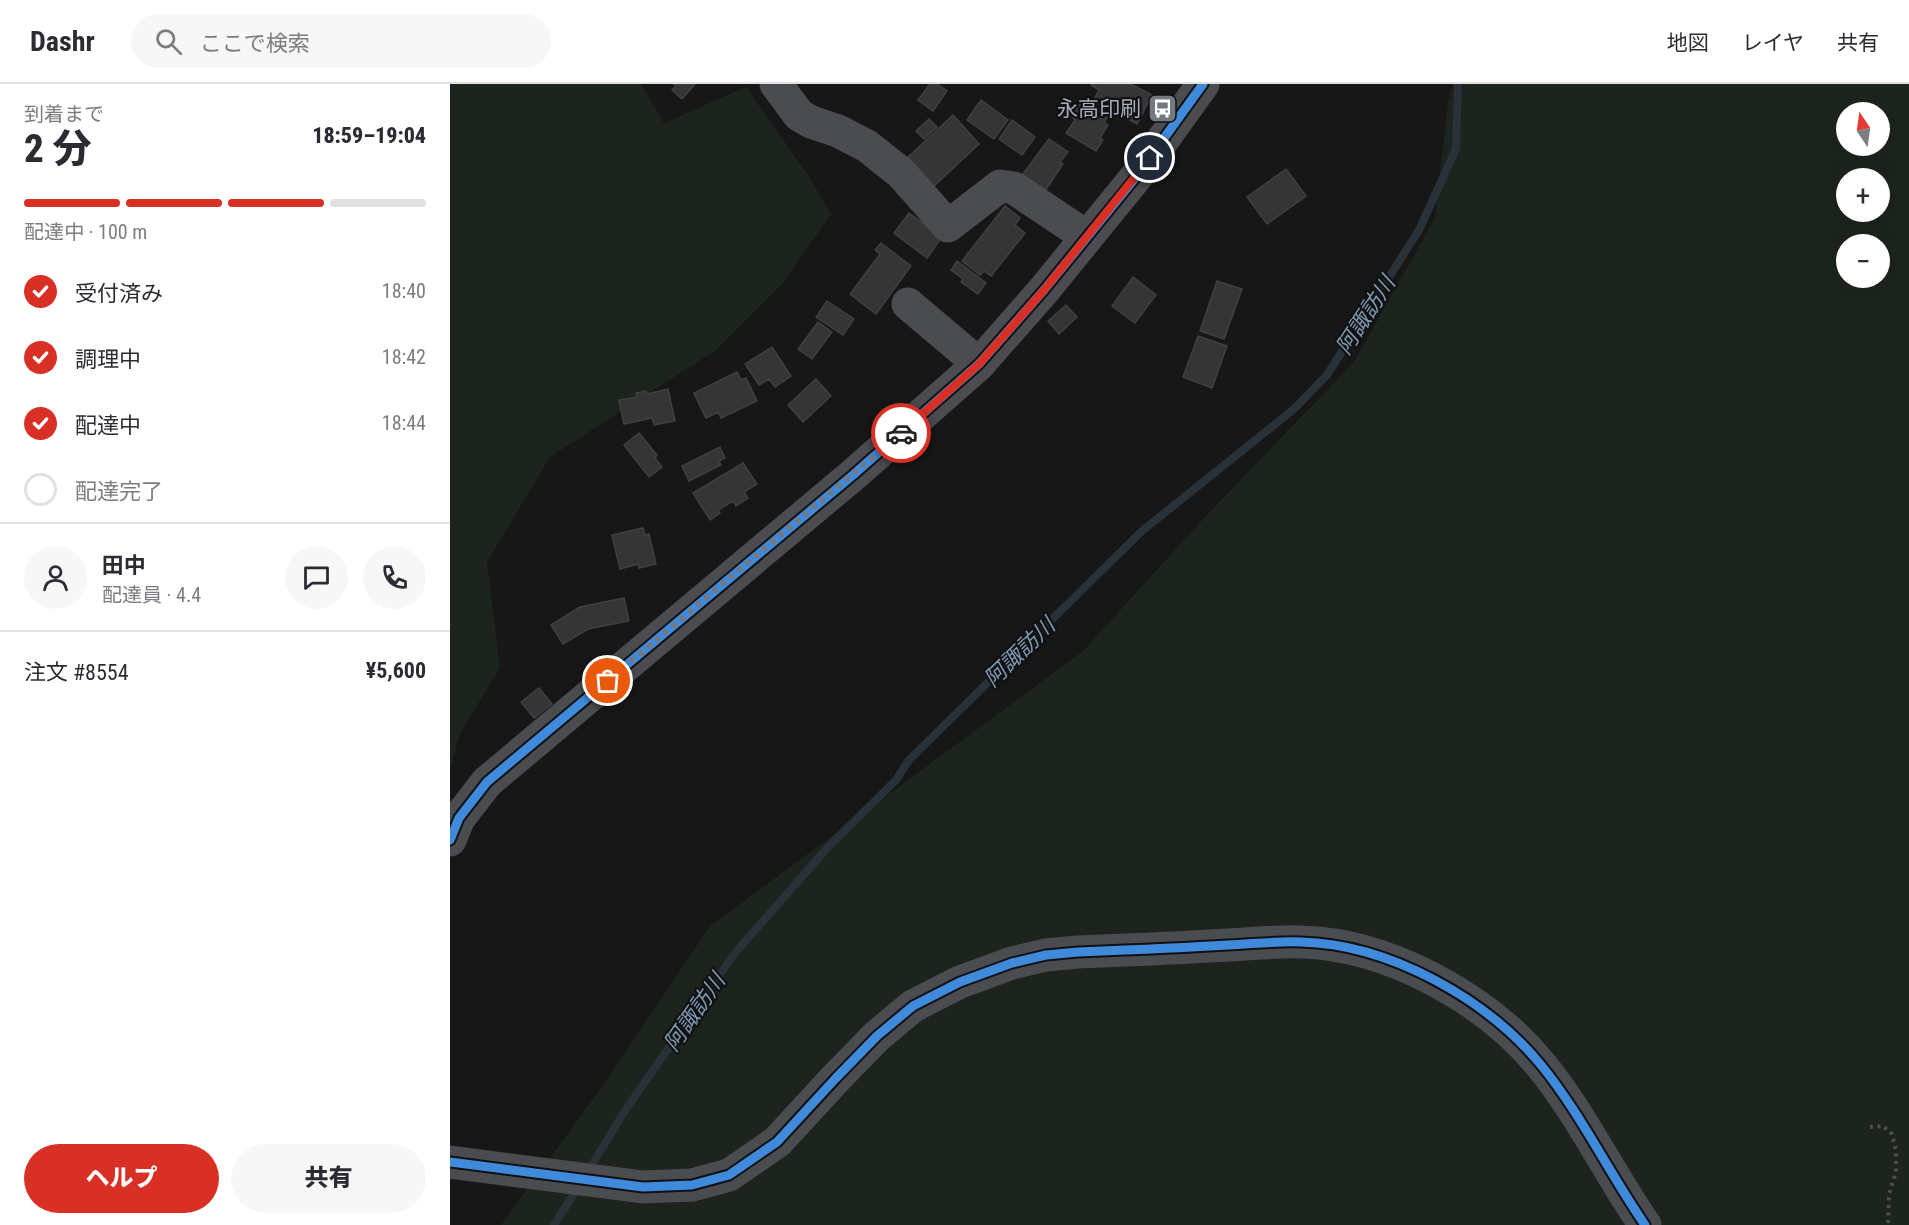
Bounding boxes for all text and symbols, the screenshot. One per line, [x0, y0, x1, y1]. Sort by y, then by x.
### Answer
search box [131, 14, 551, 68]
text: Dashr [30, 25, 95, 58]
icon: search [152, 25, 185, 58]
text: ここで検索 [200, 31, 310, 56]
text: 地図 [1667, 31, 1709, 55]
text: レイヤ [1742, 31, 1804, 55]
text: 共有 [1837, 31, 1879, 55]
bus stop icon: 永高印刷 [1146, 93, 1178, 125]
place label: 永高印刷 [1057, 97, 1141, 121]
text: 到着まで [24, 102, 104, 126]
north arrow [1836, 102, 1890, 156]
map controls [1836, 102, 1890, 288]
text: 18:59–19:04 [312, 123, 426, 148]
text: 2 分 [24, 126, 92, 172]
pin [1124, 132, 1175, 183]
icon: home [1133, 141, 1166, 174]
button: + [1836, 168, 1890, 222]
text: 配達中 · 100 m [24, 220, 147, 244]
button: − [1836, 234, 1890, 288]
water label: 阿諏訪川 [1331, 270, 1401, 359]
icon: check [24, 275, 57, 308]
text: 18:40 [382, 279, 426, 303]
text: 受付済み [75, 281, 163, 306]
icon: check [24, 341, 57, 374]
text: 18:42 [382, 345, 426, 369]
text: 調理中 [75, 347, 141, 372]
courier [871, 403, 931, 463]
icon: check [24, 407, 57, 440]
text: 18:44 [382, 411, 426, 435]
text: 配達中 [75, 413, 141, 438]
icon: car [885, 417, 918, 450]
text: 配達完了 [75, 479, 163, 504]
button: person [24, 546, 87, 609]
button: chat [285, 546, 348, 609]
button: phone [363, 546, 426, 609]
text: 田中 [102, 553, 146, 578]
text: 配達員 · 4.4 [102, 583, 201, 607]
water label: 阿諏訪川 [979, 611, 1061, 692]
pin [582, 655, 633, 706]
text: ¥5,600 [366, 658, 426, 683]
text: 注文 #8554 [24, 660, 129, 685]
icon: bag [591, 664, 624, 697]
water label: 阿諏訪川 [659, 967, 731, 1056]
button: ヘルプ [24, 1144, 219, 1213]
button: 共有 [231, 1144, 426, 1213]

